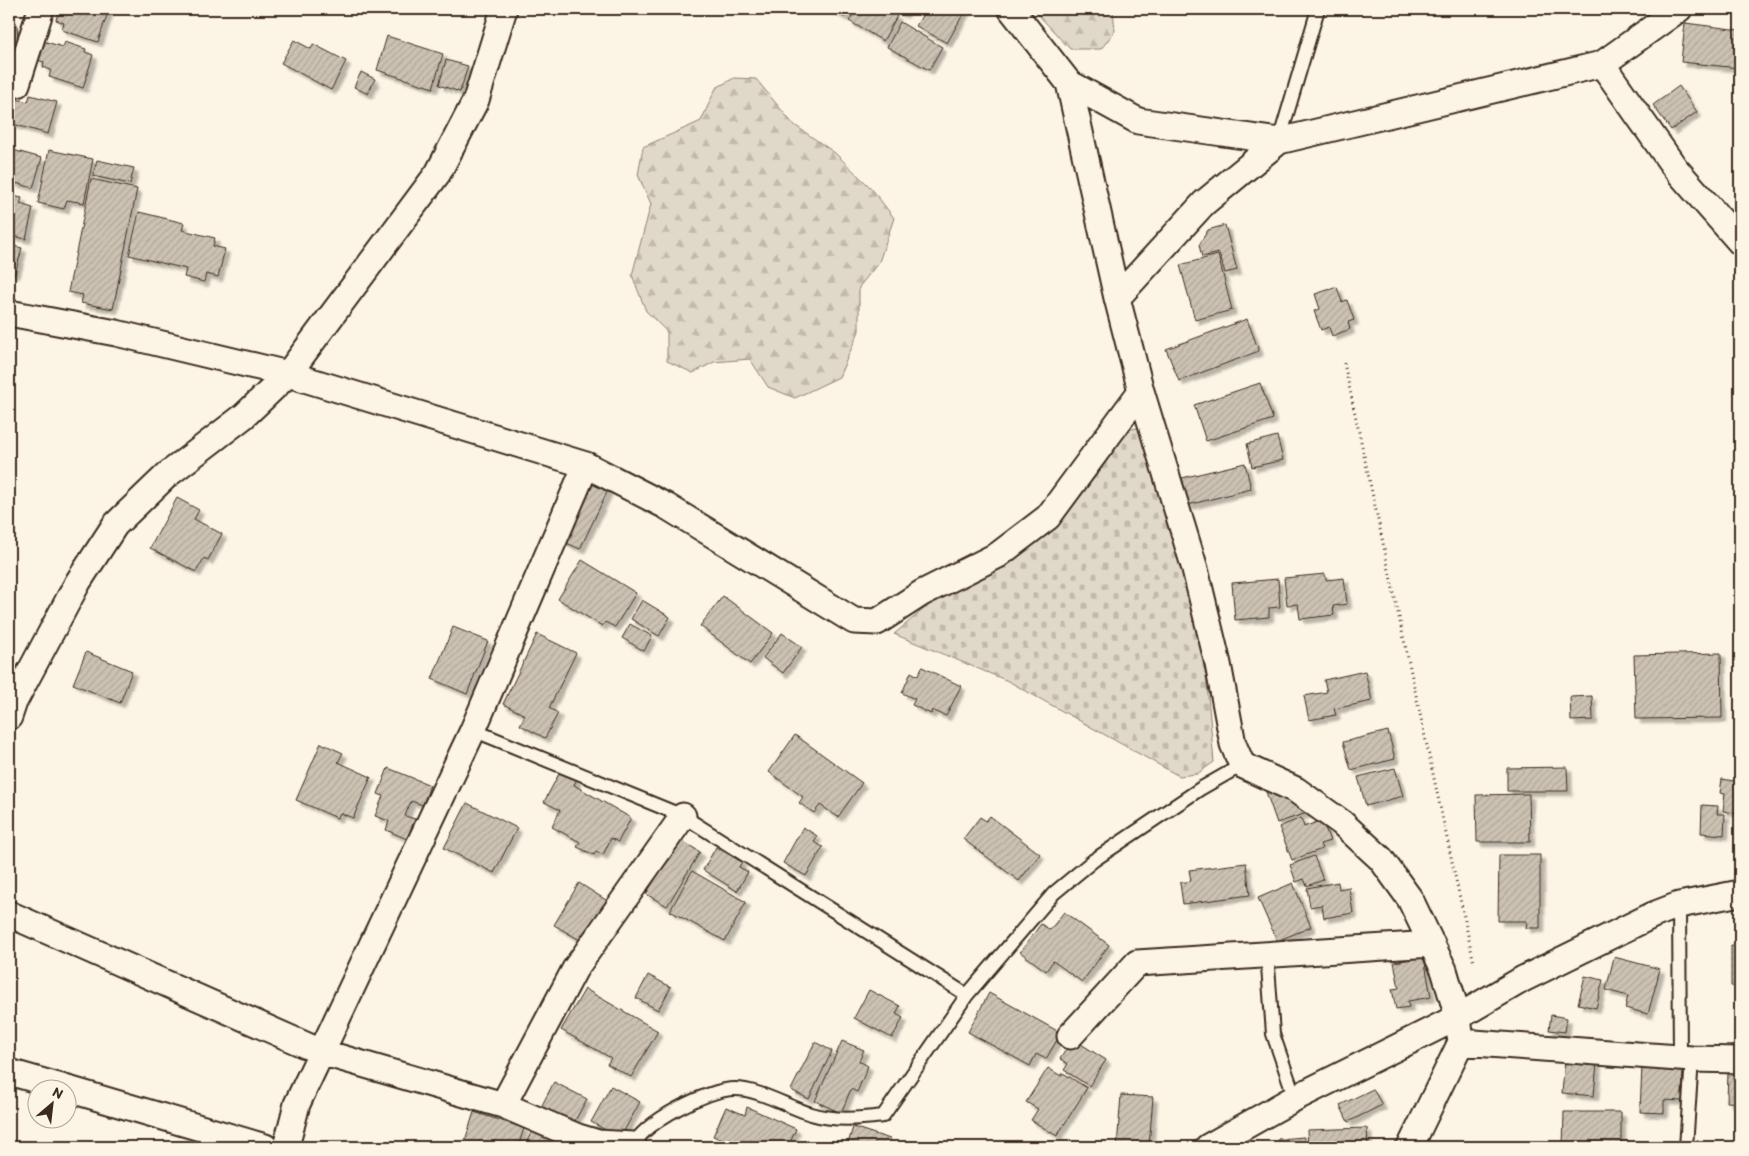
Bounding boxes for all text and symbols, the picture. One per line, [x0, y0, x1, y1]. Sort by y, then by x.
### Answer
north arrow [28, 1078, 78, 1128]
text: N [50, 1083, 66, 1103]

